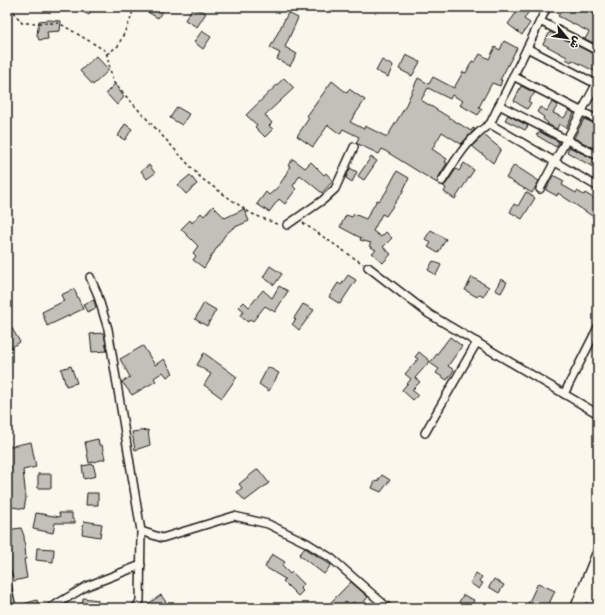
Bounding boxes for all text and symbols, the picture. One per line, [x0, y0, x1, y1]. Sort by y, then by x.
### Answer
north arrow [547, 18, 587, 58]
text: ش [564, 33, 584, 51]

